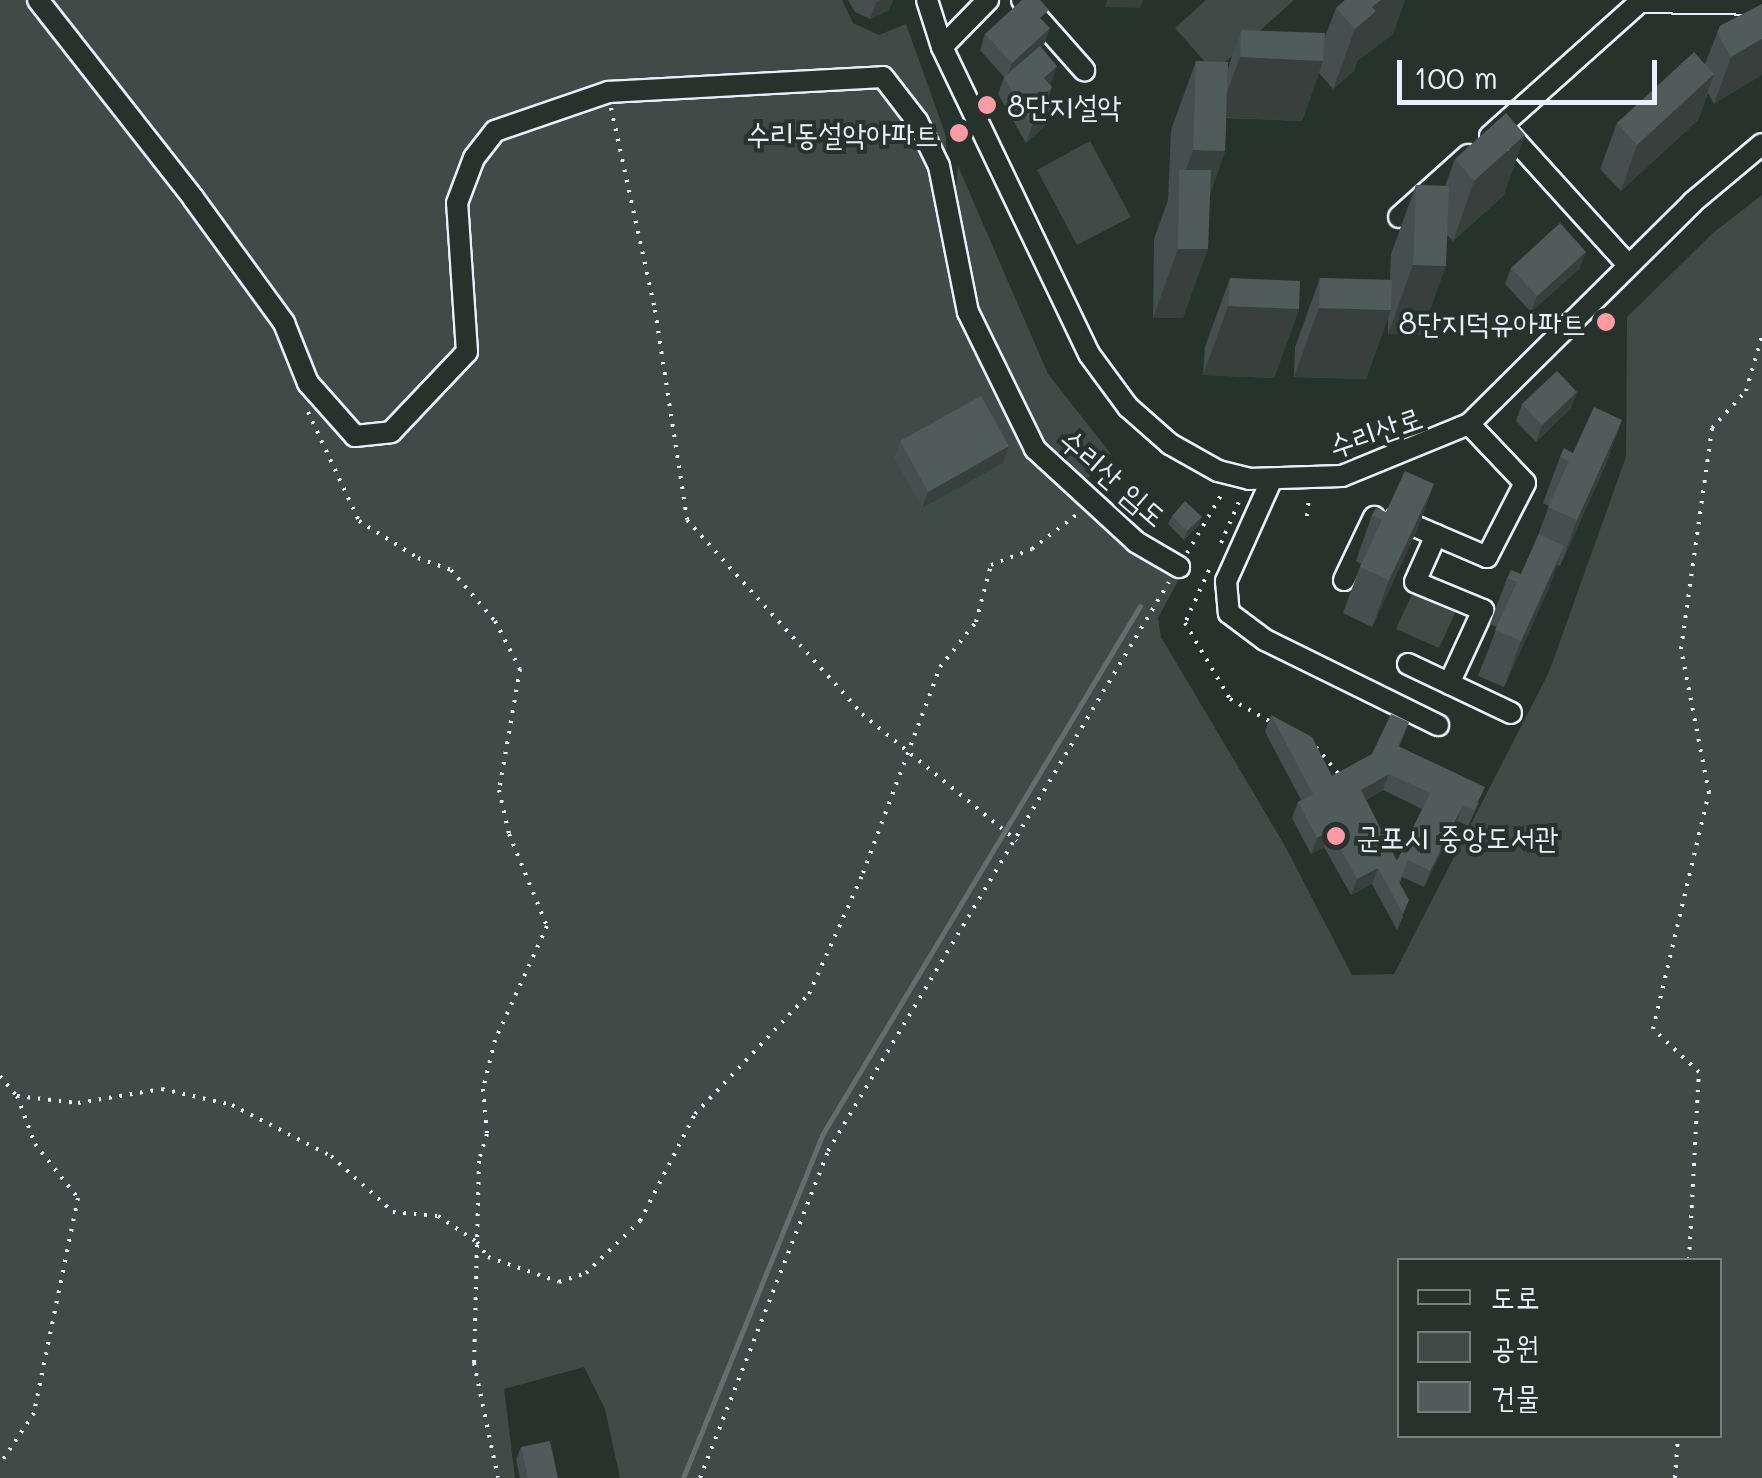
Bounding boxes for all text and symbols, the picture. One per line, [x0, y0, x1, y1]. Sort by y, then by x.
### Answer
scale bar [1402, 40, 1662, 102]
text: 100 m [1414, 57, 1498, 97]
place label: 8단지설악 [1007, 87, 1122, 123]
marker: 8단지설악 [976, 94, 998, 116]
place label: 수리동설악아파트 [746, 115, 939, 151]
marker: 수리동설악아파트 [948, 122, 970, 144]
place label: 8단지덕유아파트 [1399, 304, 1586, 340]
marker: 8단지덕유아파트 [1595, 311, 1617, 333]
street label: 수리산로 [1323, 398, 1427, 464]
street label: 수리산 임도 [1053, 421, 1175, 533]
place label: 군포시 중앙도서관 [1356, 818, 1559, 854]
marker: 군포시 중앙도서관 [1325, 825, 1347, 847]
legend [1397, 1258, 1722, 1438]
text: 도로 [1491, 1276, 1539, 1316]
text: 공원 [1491, 1326, 1539, 1366]
text: 건물 [1491, 1376, 1539, 1416]

